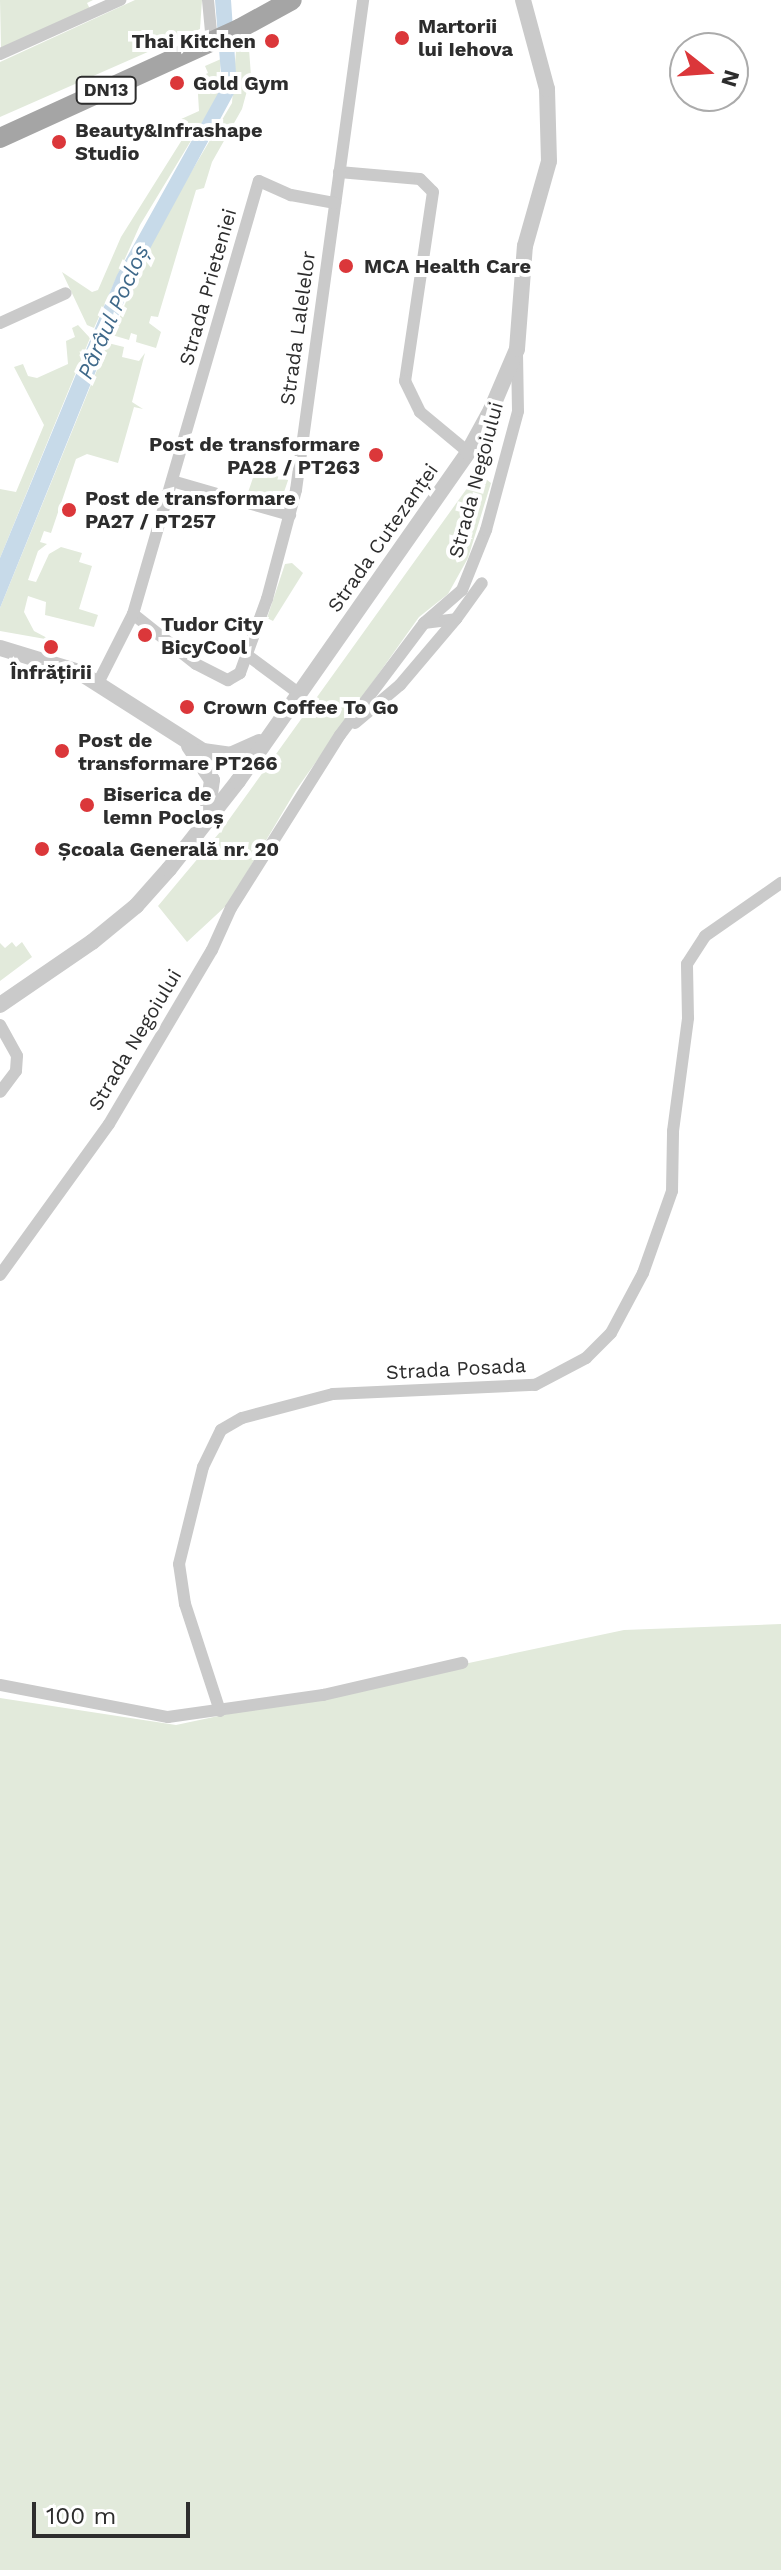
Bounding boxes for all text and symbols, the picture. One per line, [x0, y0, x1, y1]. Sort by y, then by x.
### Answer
place label: Martorii lui Iehova [418, 14, 513, 61]
place label: Thai Kitchen [131, 29, 256, 53]
marker: Martorii lui Iehova [393, 29, 411, 47]
marker: Thai Kitchen [263, 32, 281, 50]
north arrow [669, 32, 749, 112]
text: N [716, 67, 745, 90]
place label: Gold Gym [193, 71, 289, 95]
marker: Gold Gym [168, 74, 186, 92]
road number: DN13 [74, 76, 138, 104]
place label: Beauty&Infrashape Studio [75, 118, 263, 165]
marker: Beauty&Infrashape Studio [50, 133, 68, 151]
street label: Strada Prieteniei [174, 206, 242, 368]
water label: Pârâul Pocloș [72, 241, 154, 383]
street label: Strada Lalelelor [275, 249, 321, 407]
place label: MCA Health Care [364, 254, 532, 278]
marker: MCA Health Care [335, 255, 357, 277]
street label: Strada Negoiului [444, 399, 508, 561]
place label: Post de transformare PA28 / PT263 [149, 432, 360, 479]
marker: Post de transformare PA28 / PT263 [367, 446, 385, 464]
street label: Strada Cutezanței [323, 459, 443, 617]
place label: Post de transformare PA27 / PT257 [85, 486, 296, 533]
marker: Post de transformare PA27 / PT257 [60, 501, 78, 519]
place label: Tudor City BicyCool [161, 612, 263, 659]
marker: Tudor City BicyCool [136, 626, 154, 644]
marker: Înfrățirii [42, 638, 60, 656]
place label: Înfrățirii [10, 660, 92, 684]
place label: Crown Coffee To Go [203, 695, 399, 719]
marker: Crown Coffee To Go [178, 698, 196, 716]
place label: Post de transformare PT266 [78, 728, 278, 775]
marker: Post de transformare PT266 [53, 742, 71, 760]
place label: Biserica de lemn Pocloș [103, 782, 224, 829]
marker: Biserica de lemn Pocloș [78, 796, 96, 814]
place label: Școala Generală nr. 20 [58, 837, 280, 861]
marker: Școala Generală nr. 20 [33, 840, 51, 858]
street label: Strada Negoiului [83, 965, 187, 1115]
street label: Strada Posada [385, 1353, 527, 1385]
scale bar [36, 2486, 194, 2536]
text: 100 m [46, 2502, 116, 2530]

